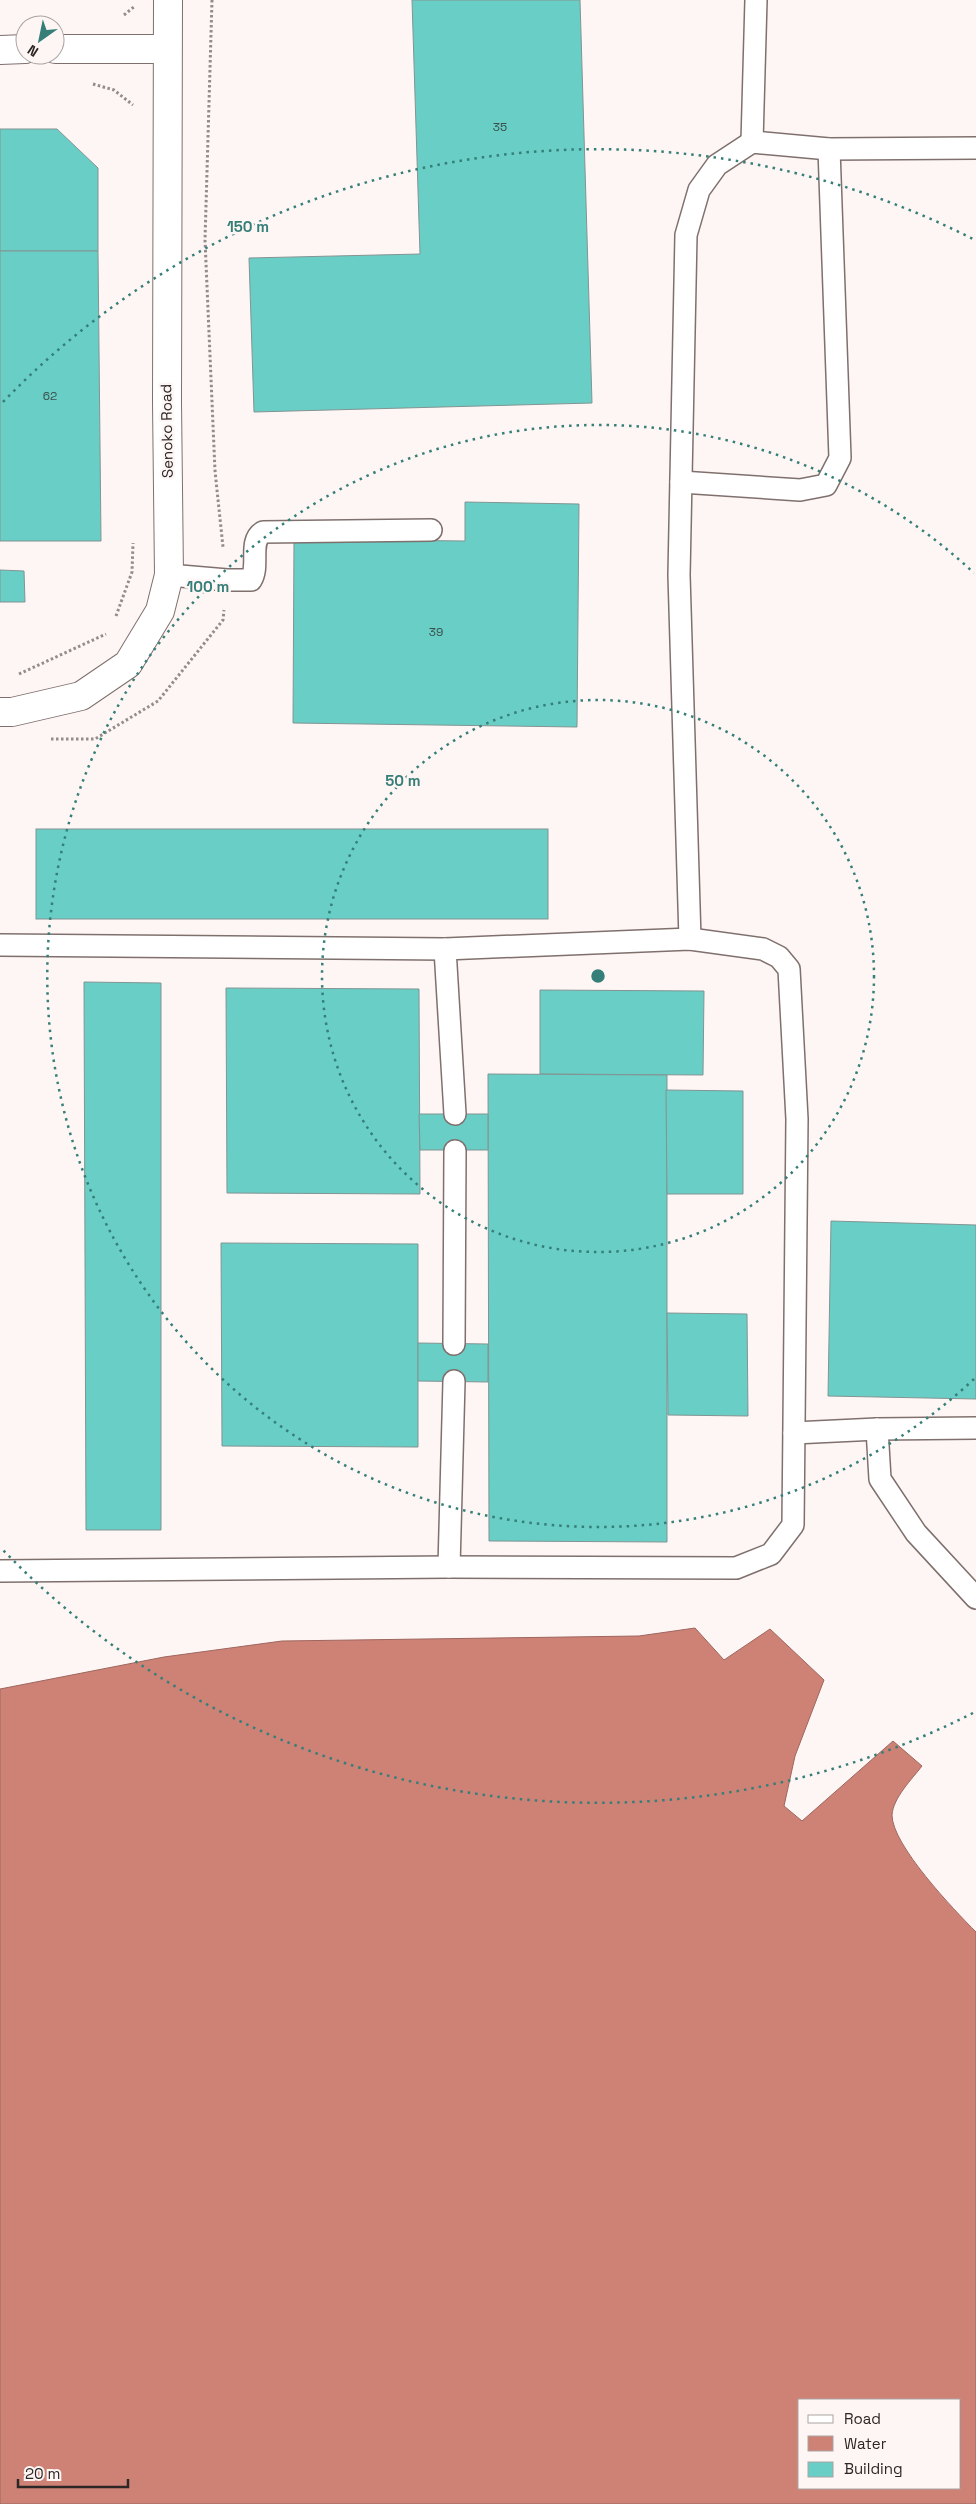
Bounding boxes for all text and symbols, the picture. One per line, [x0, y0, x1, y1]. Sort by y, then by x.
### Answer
north arrow [15, 15, 65, 65]
text: N [24, 41, 42, 61]
house number: 35 [493, 119, 507, 135]
text: 150 m [227, 217, 269, 236]
street label: Senoko Road [156, 384, 177, 478]
house number: 62 [43, 388, 57, 404]
text: 100 m [187, 577, 229, 596]
house number: 39 [429, 624, 443, 640]
text: 50 m [385, 771, 421, 790]
centre of rings [589, 967, 607, 985]
legend [798, 2399, 961, 2489]
text: Road [844, 2409, 881, 2428]
text: Water [844, 2434, 887, 2453]
scale bar [18, 2456, 128, 2488]
text: Building [844, 2459, 903, 2478]
text: 20 m [25, 2464, 60, 2483]

